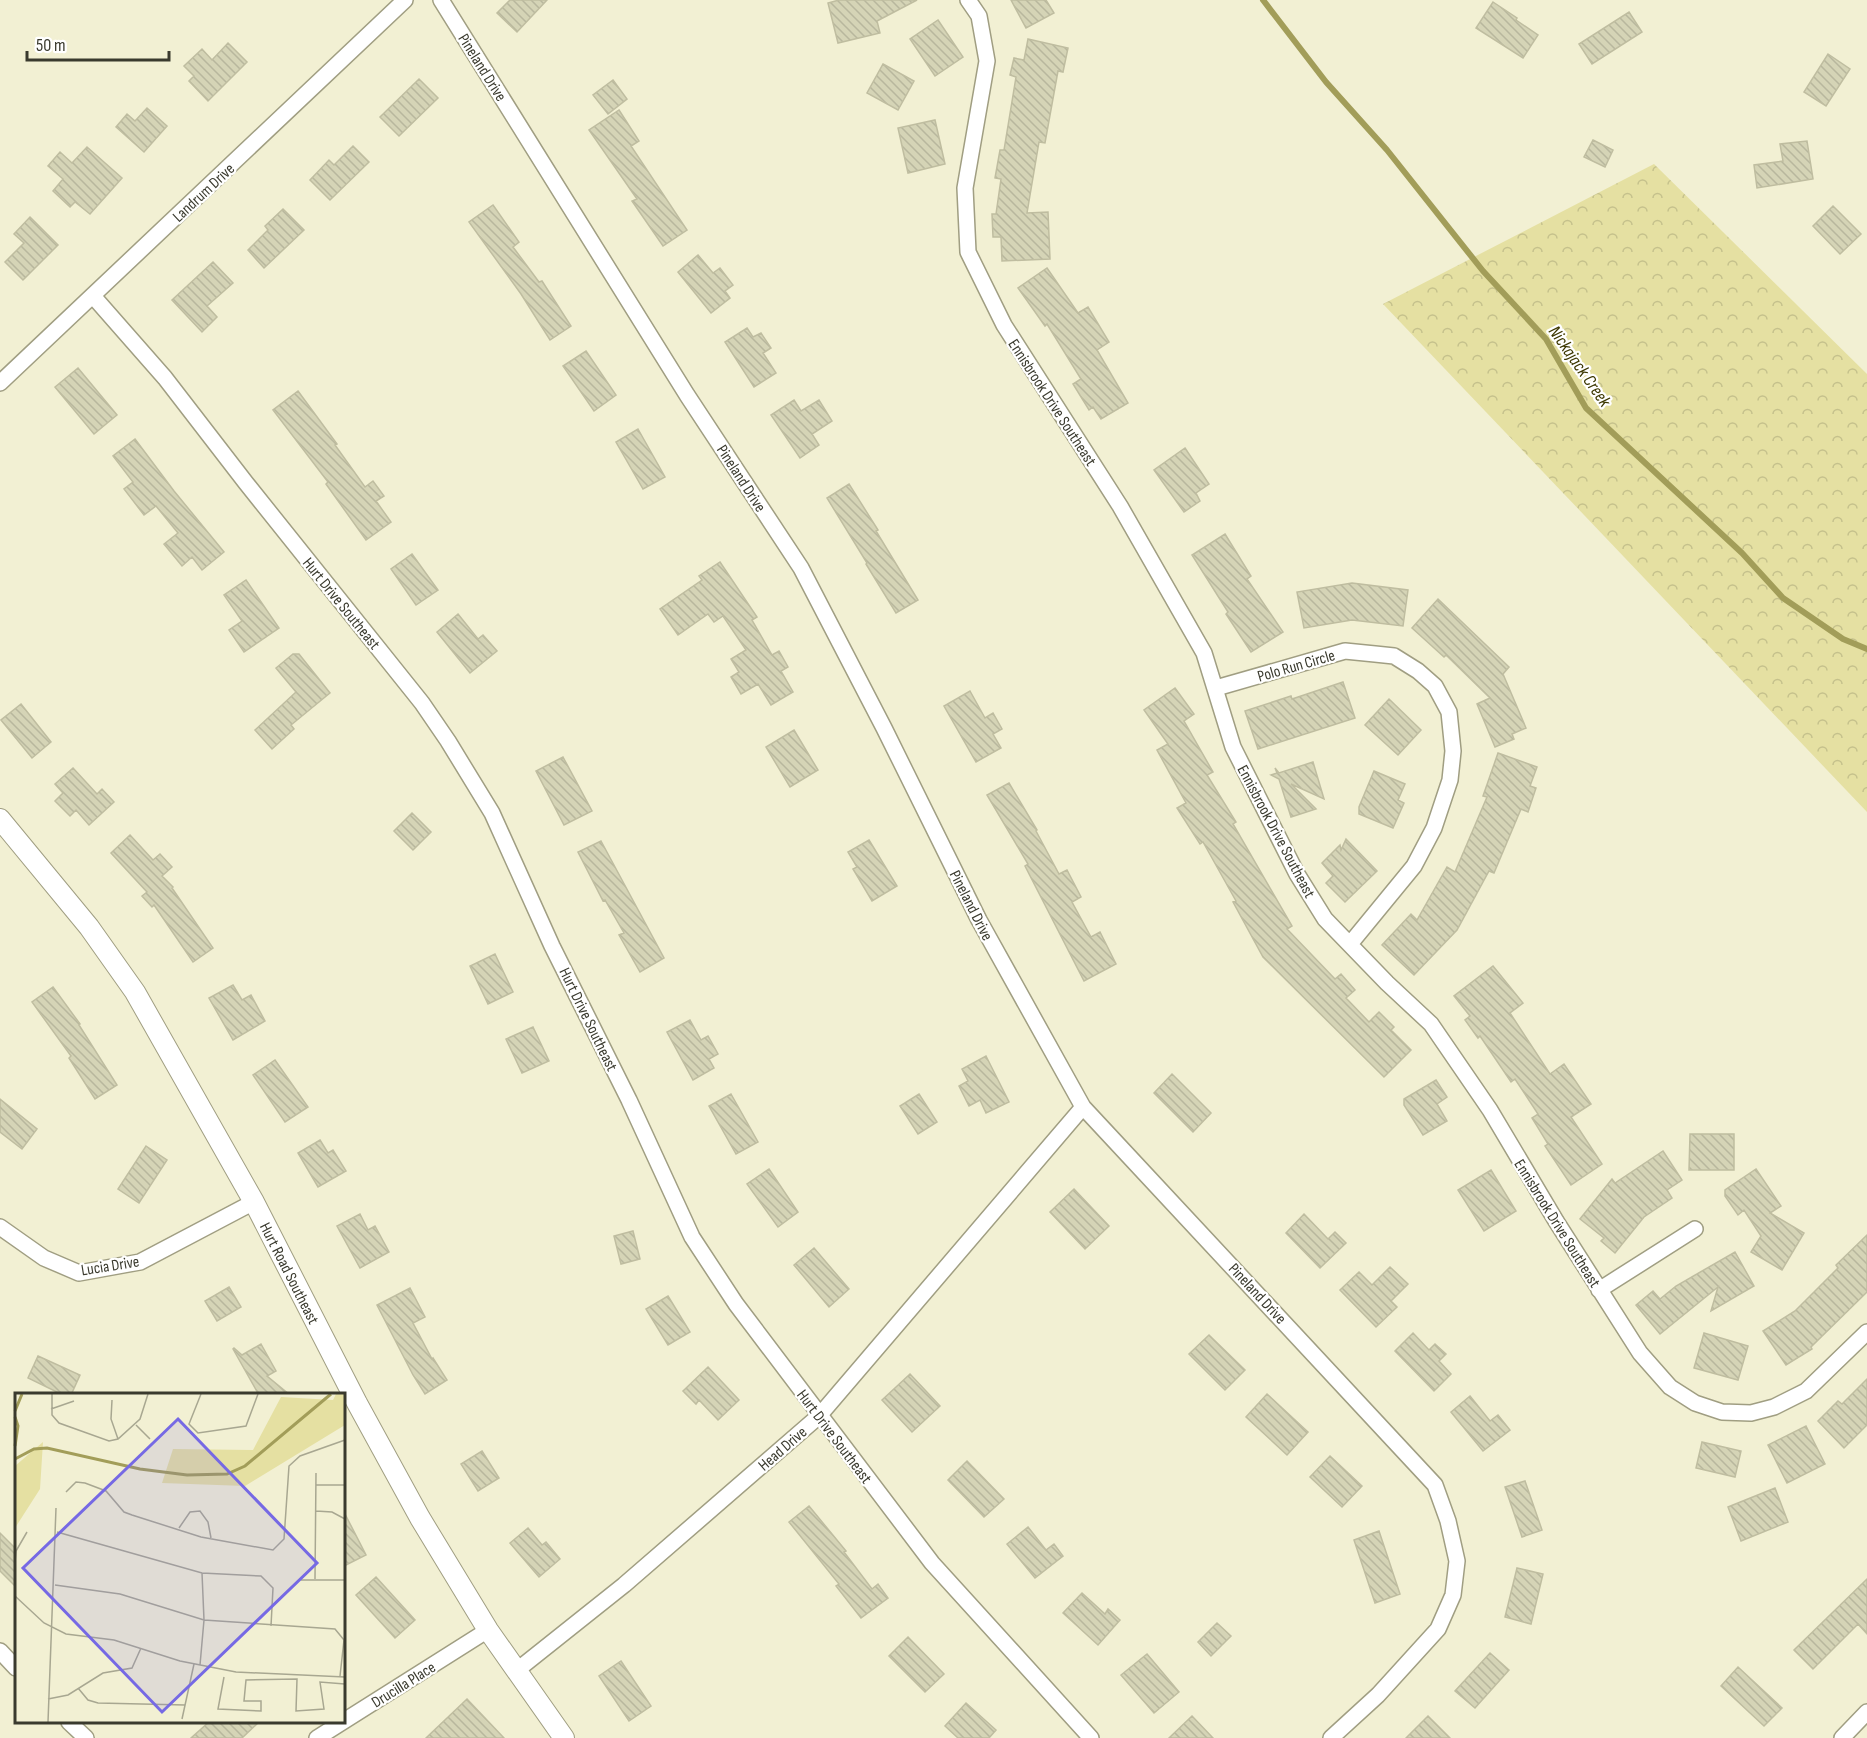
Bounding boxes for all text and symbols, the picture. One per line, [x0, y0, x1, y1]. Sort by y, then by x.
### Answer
scale bar [27, 24, 170, 62]
street label: Pineland Drive [453, 30, 510, 105]
text: 50 m [36, 35, 66, 56]
street label: Landrum Drive [169, 160, 239, 227]
water label: Nickajack Creek [1544, 322, 1616, 412]
street label: Ennisbrook Drive Southeast [1004, 336, 1100, 470]
street label: Pineland Drive [712, 442, 769, 516]
street label: Hurt Drive Southeast [298, 554, 384, 654]
street label: Polo Run Circle [1255, 646, 1337, 687]
street label: Ennisbrook Drive Southeast [1233, 762, 1319, 901]
street label: Pineland Drive [945, 867, 996, 944]
street label: Hurt Drive Southeast [554, 965, 621, 1075]
street label: Ennisbrook Drive Southeast [1510, 1156, 1604, 1291]
street label: Hurt Road Southeast [255, 1220, 322, 1328]
street label: Lucia Drive [80, 1253, 141, 1280]
street label: Pineland Drive [1224, 1260, 1290, 1328]
street label: Hurt Drive Southeast [792, 1386, 875, 1488]
inset map [15, 1393, 345, 1723]
street label: Head Drive [755, 1423, 811, 1475]
street label: Drucilla Place [368, 1658, 439, 1712]

